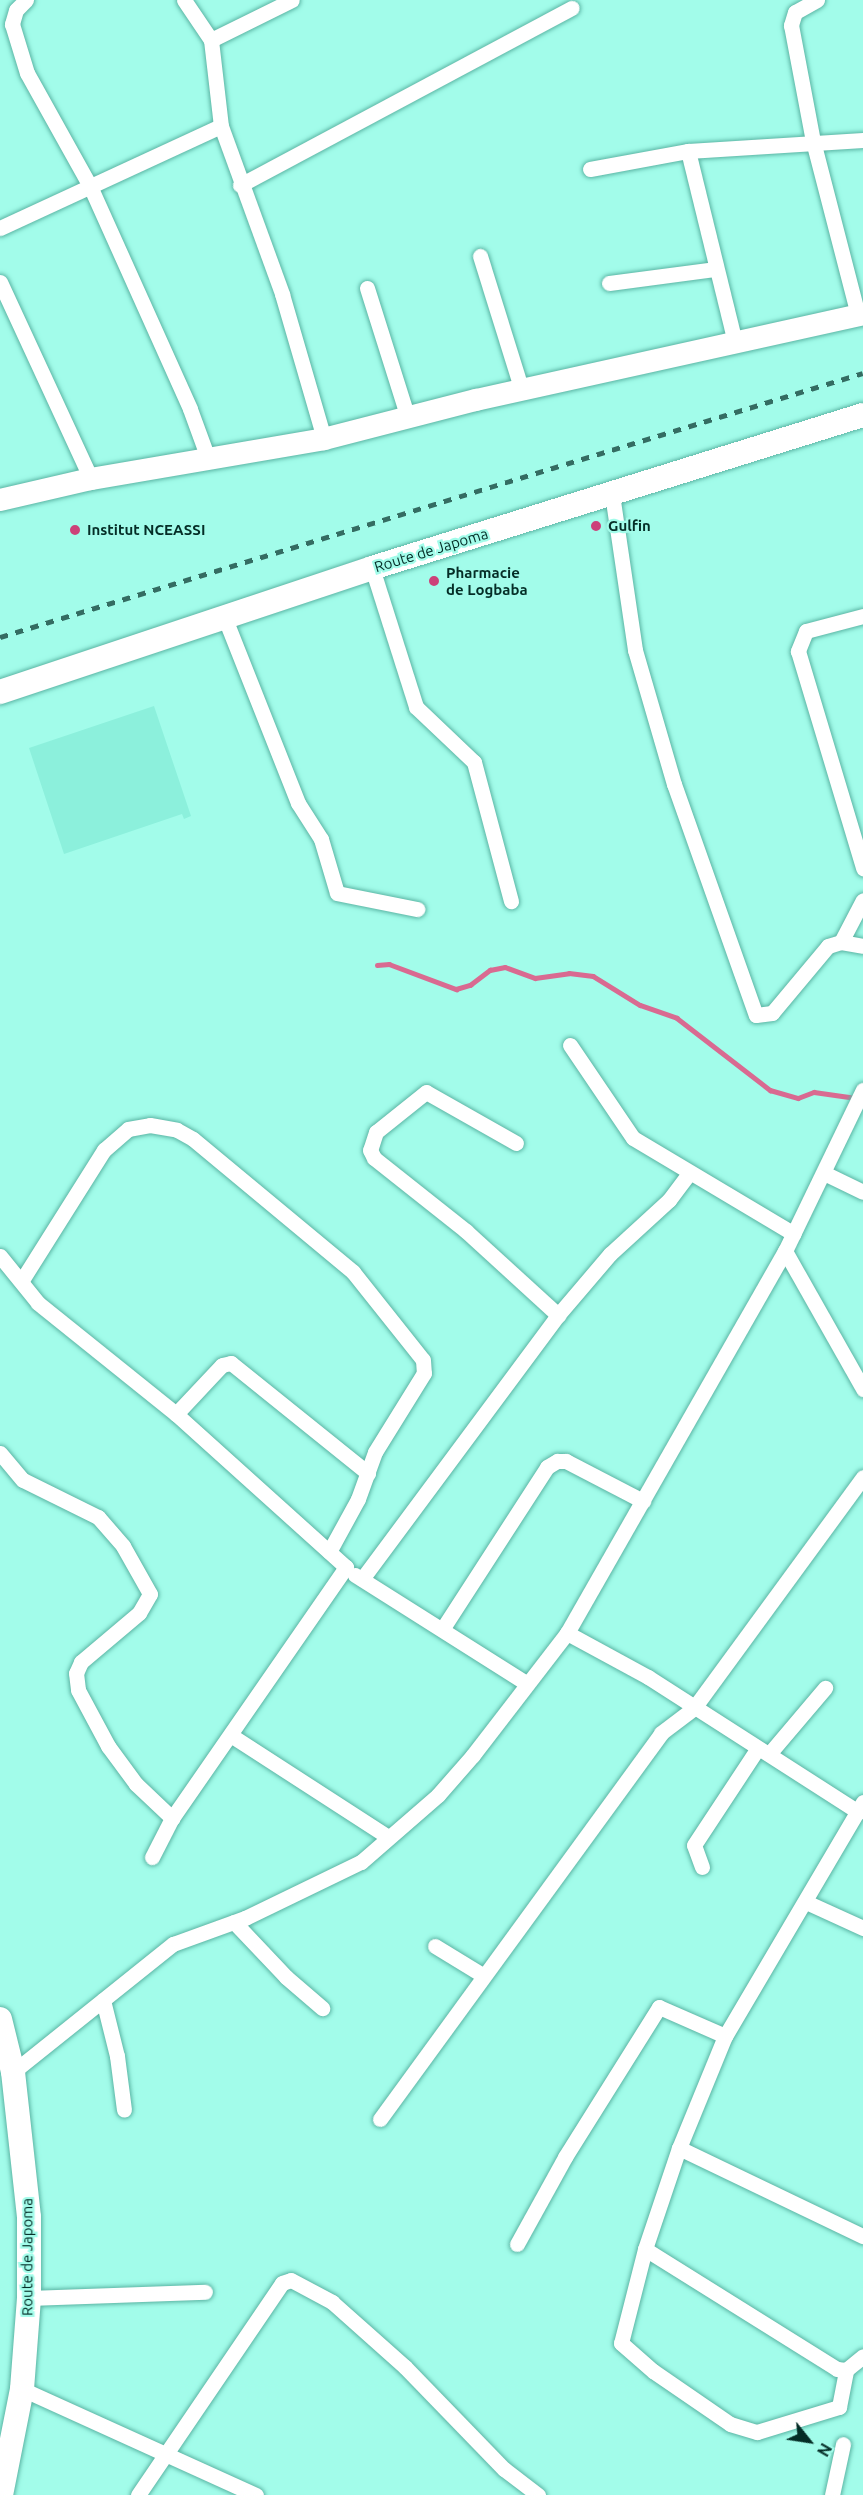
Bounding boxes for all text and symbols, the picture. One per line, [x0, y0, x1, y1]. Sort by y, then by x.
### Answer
place label: Gulfin [608, 517, 651, 535]
marker: Gulfin [589, 519, 603, 533]
place label: Institut NCEASSI [87, 521, 205, 539]
marker: Institut NCEASSI [68, 523, 82, 537]
street label: Route de Japoma [372, 524, 490, 576]
place label: Pharmacie de Logbaba [446, 563, 528, 598]
marker: Pharmacie de Logbaba [427, 574, 441, 588]
street label: Route de Japoma [18, 2198, 36, 2316]
north arrow [779, 2411, 839, 2471]
text: N [814, 2440, 835, 2460]

